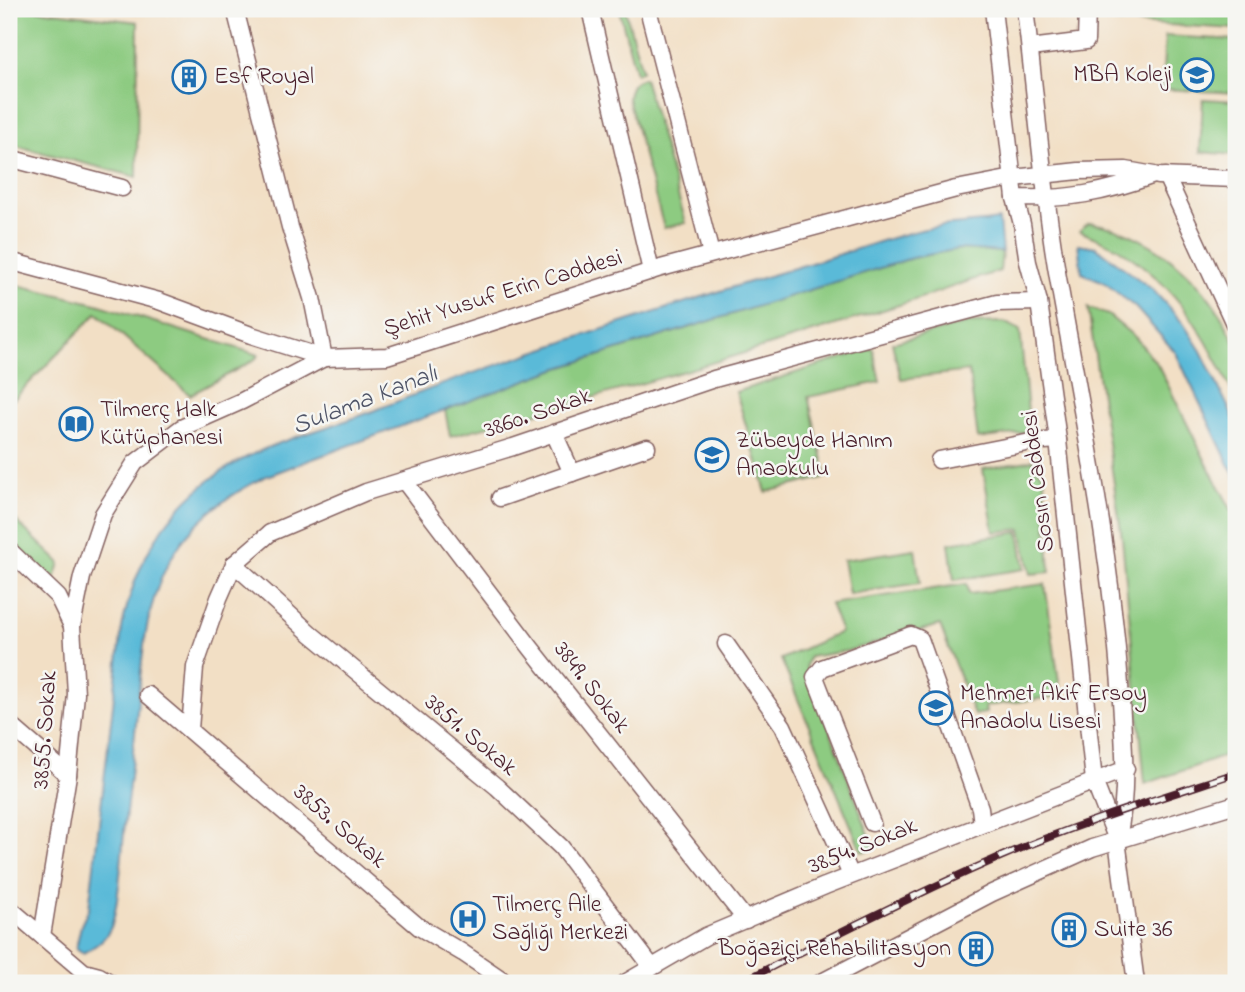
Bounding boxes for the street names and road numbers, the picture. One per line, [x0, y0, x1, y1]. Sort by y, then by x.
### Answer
street label: Şehit Yusuf Erin Caddesi [379, 241, 627, 347]
street label: 3860. Sokak [479, 379, 597, 449]
street label: Sosın Caddesi [1013, 408, 1065, 554]
street label: 3849. Sokak [544, 635, 638, 742]
street label: 3855. Sokak [24, 669, 68, 790]
street label: 3851. Sokak [416, 686, 525, 786]
street label: 3853. Sokak [284, 776, 394, 878]
street label: 3854. Sokak [803, 809, 923, 885]

